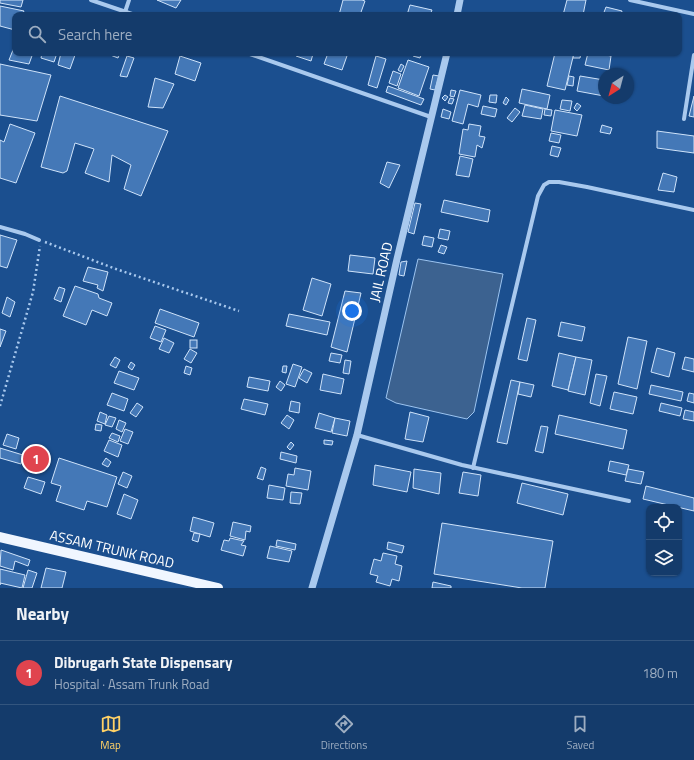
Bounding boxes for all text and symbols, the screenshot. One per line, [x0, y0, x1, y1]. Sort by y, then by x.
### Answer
search box [12, 12, 682, 56]
icon: search [26, 23, 48, 45]
text: Search here [58, 23, 132, 46]
north arrow [598, 68, 634, 104]
street label: JAIL ROAD [363, 240, 398, 304]
your location [342, 301, 362, 321]
pin: 1 [23, 444, 49, 474]
map controls [646, 504, 682, 576]
button: locate [646, 504, 682, 540]
street label: ASSAM TRUNK ROAD [48, 524, 176, 573]
button: layers [646, 540, 682, 576]
text: Nearby [16, 601, 69, 627]
text: Dibrugarh State Dispensary [54, 651, 232, 674]
text: 1 [25, 663, 33, 683]
text: 180 m [642, 663, 678, 683]
text: Hospital · Assam Trunk Road [54, 674, 209, 694]
tab: Map [100, 713, 122, 753]
tab: Directions [321, 713, 367, 753]
tab: Saved [566, 713, 594, 753]

